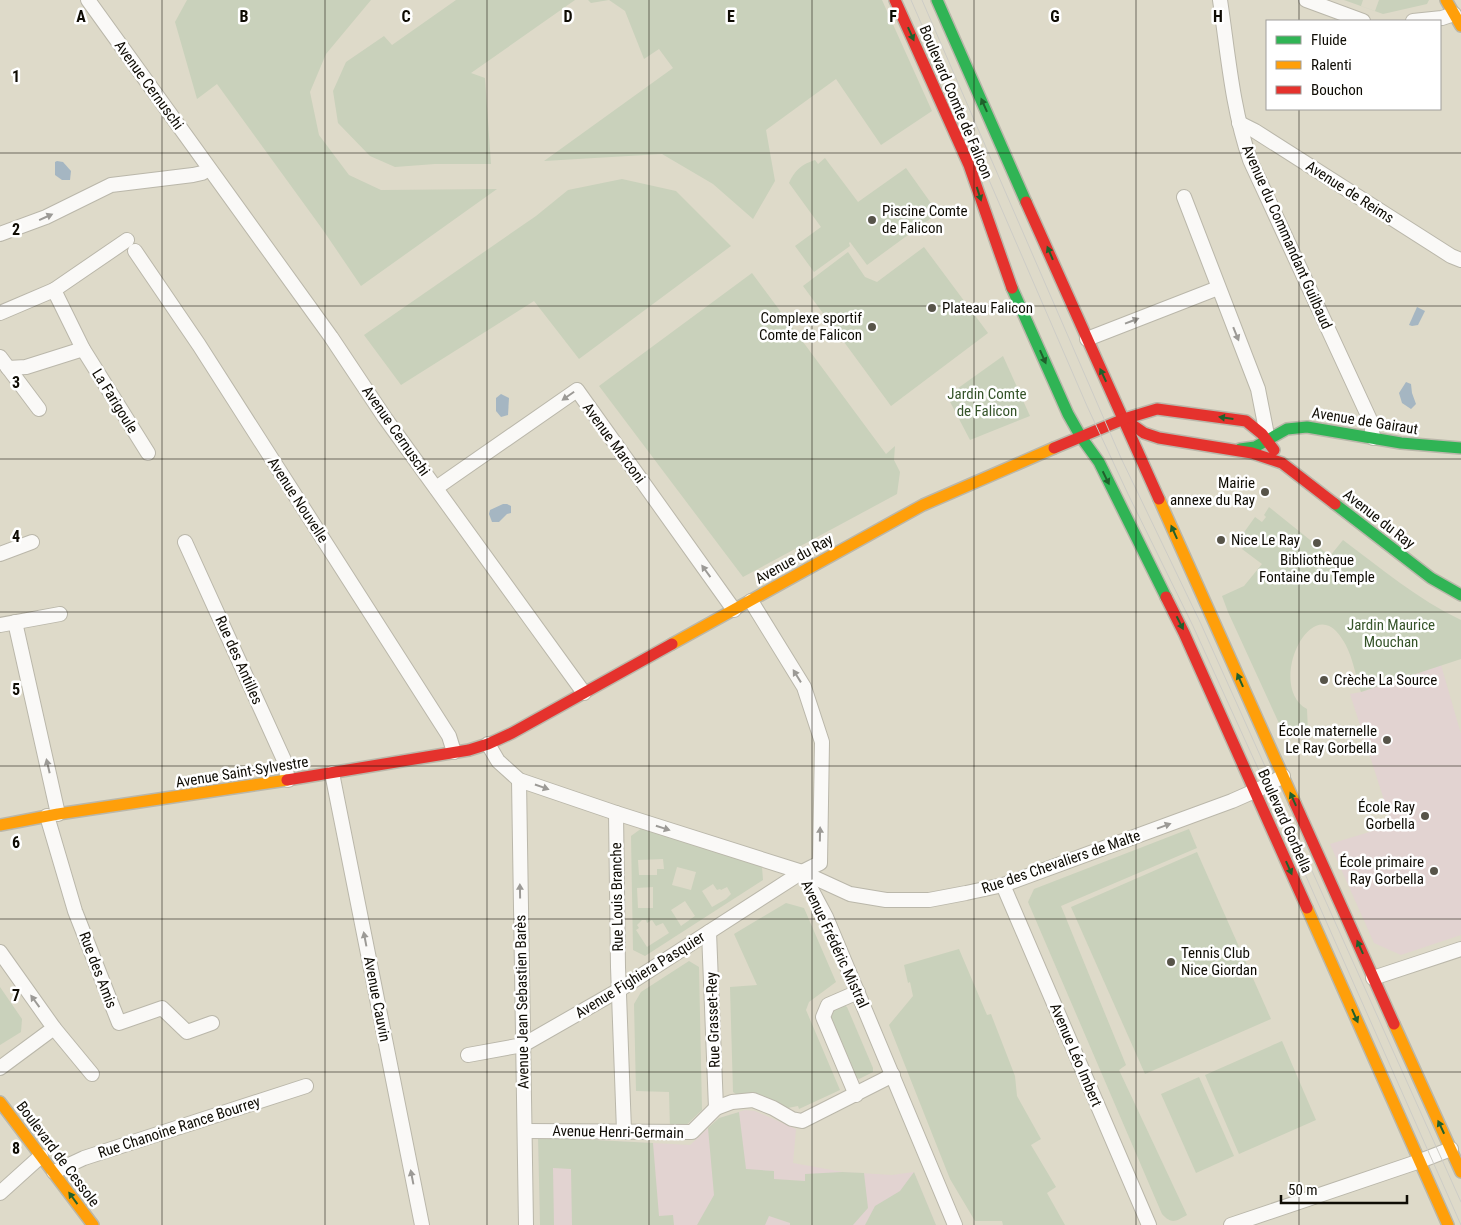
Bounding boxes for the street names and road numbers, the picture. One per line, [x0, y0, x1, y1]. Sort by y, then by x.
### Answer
street label: Boulevard Comte de Falicon [915, 23, 997, 181]
street label: Avenue Cernuschi [111, 37, 187, 133]
street label: Avenue du Commandant Guilbaud [1238, 142, 1336, 332]
street label: Avenue de Reims [1303, 157, 1397, 227]
street label: La Farigoule [88, 365, 142, 437]
street label: Avenue Cernuschi [358, 383, 434, 479]
street label: Avenue Marconi [579, 399, 649, 487]
street label: Avenue de Gairaut [1311, 404, 1419, 438]
street label: Avenue Nouvelle [264, 454, 332, 546]
street label: Avenue du Ray [1340, 485, 1418, 553]
street label: Avenue du Ray [752, 530, 836, 588]
street label: Rue des Antilles [211, 613, 267, 707]
street label: Avenue Saint-Sylvestre [174, 753, 310, 791]
street label: Boulevard Gorbella [1254, 766, 1316, 876]
street label: Rue des Chevaliers de Malte [979, 826, 1143, 898]
street label: Rue Louis Branche [607, 842, 627, 952]
street label: Avenue Frédéric Mistral [797, 877, 873, 1011]
street label: Avenue Jean Sebastien Barès [511, 915, 533, 1089]
street label: Avenue Fighiera Pasquier [572, 928, 708, 1022]
street label: Rue des Amis [75, 929, 121, 1011]
street label: Avenue Cauvin [360, 955, 394, 1043]
street label: Rue Grasset-Rey [702, 972, 724, 1068]
street label: Avenue Léo Imbert [1046, 1001, 1106, 1109]
street label: Rue Chanoine Rance Bourrey [96, 1092, 262, 1162]
street label: Boulevard de Cessole [13, 1098, 103, 1210]
street label: Avenue Henri-Germain [552, 1122, 684, 1142]

